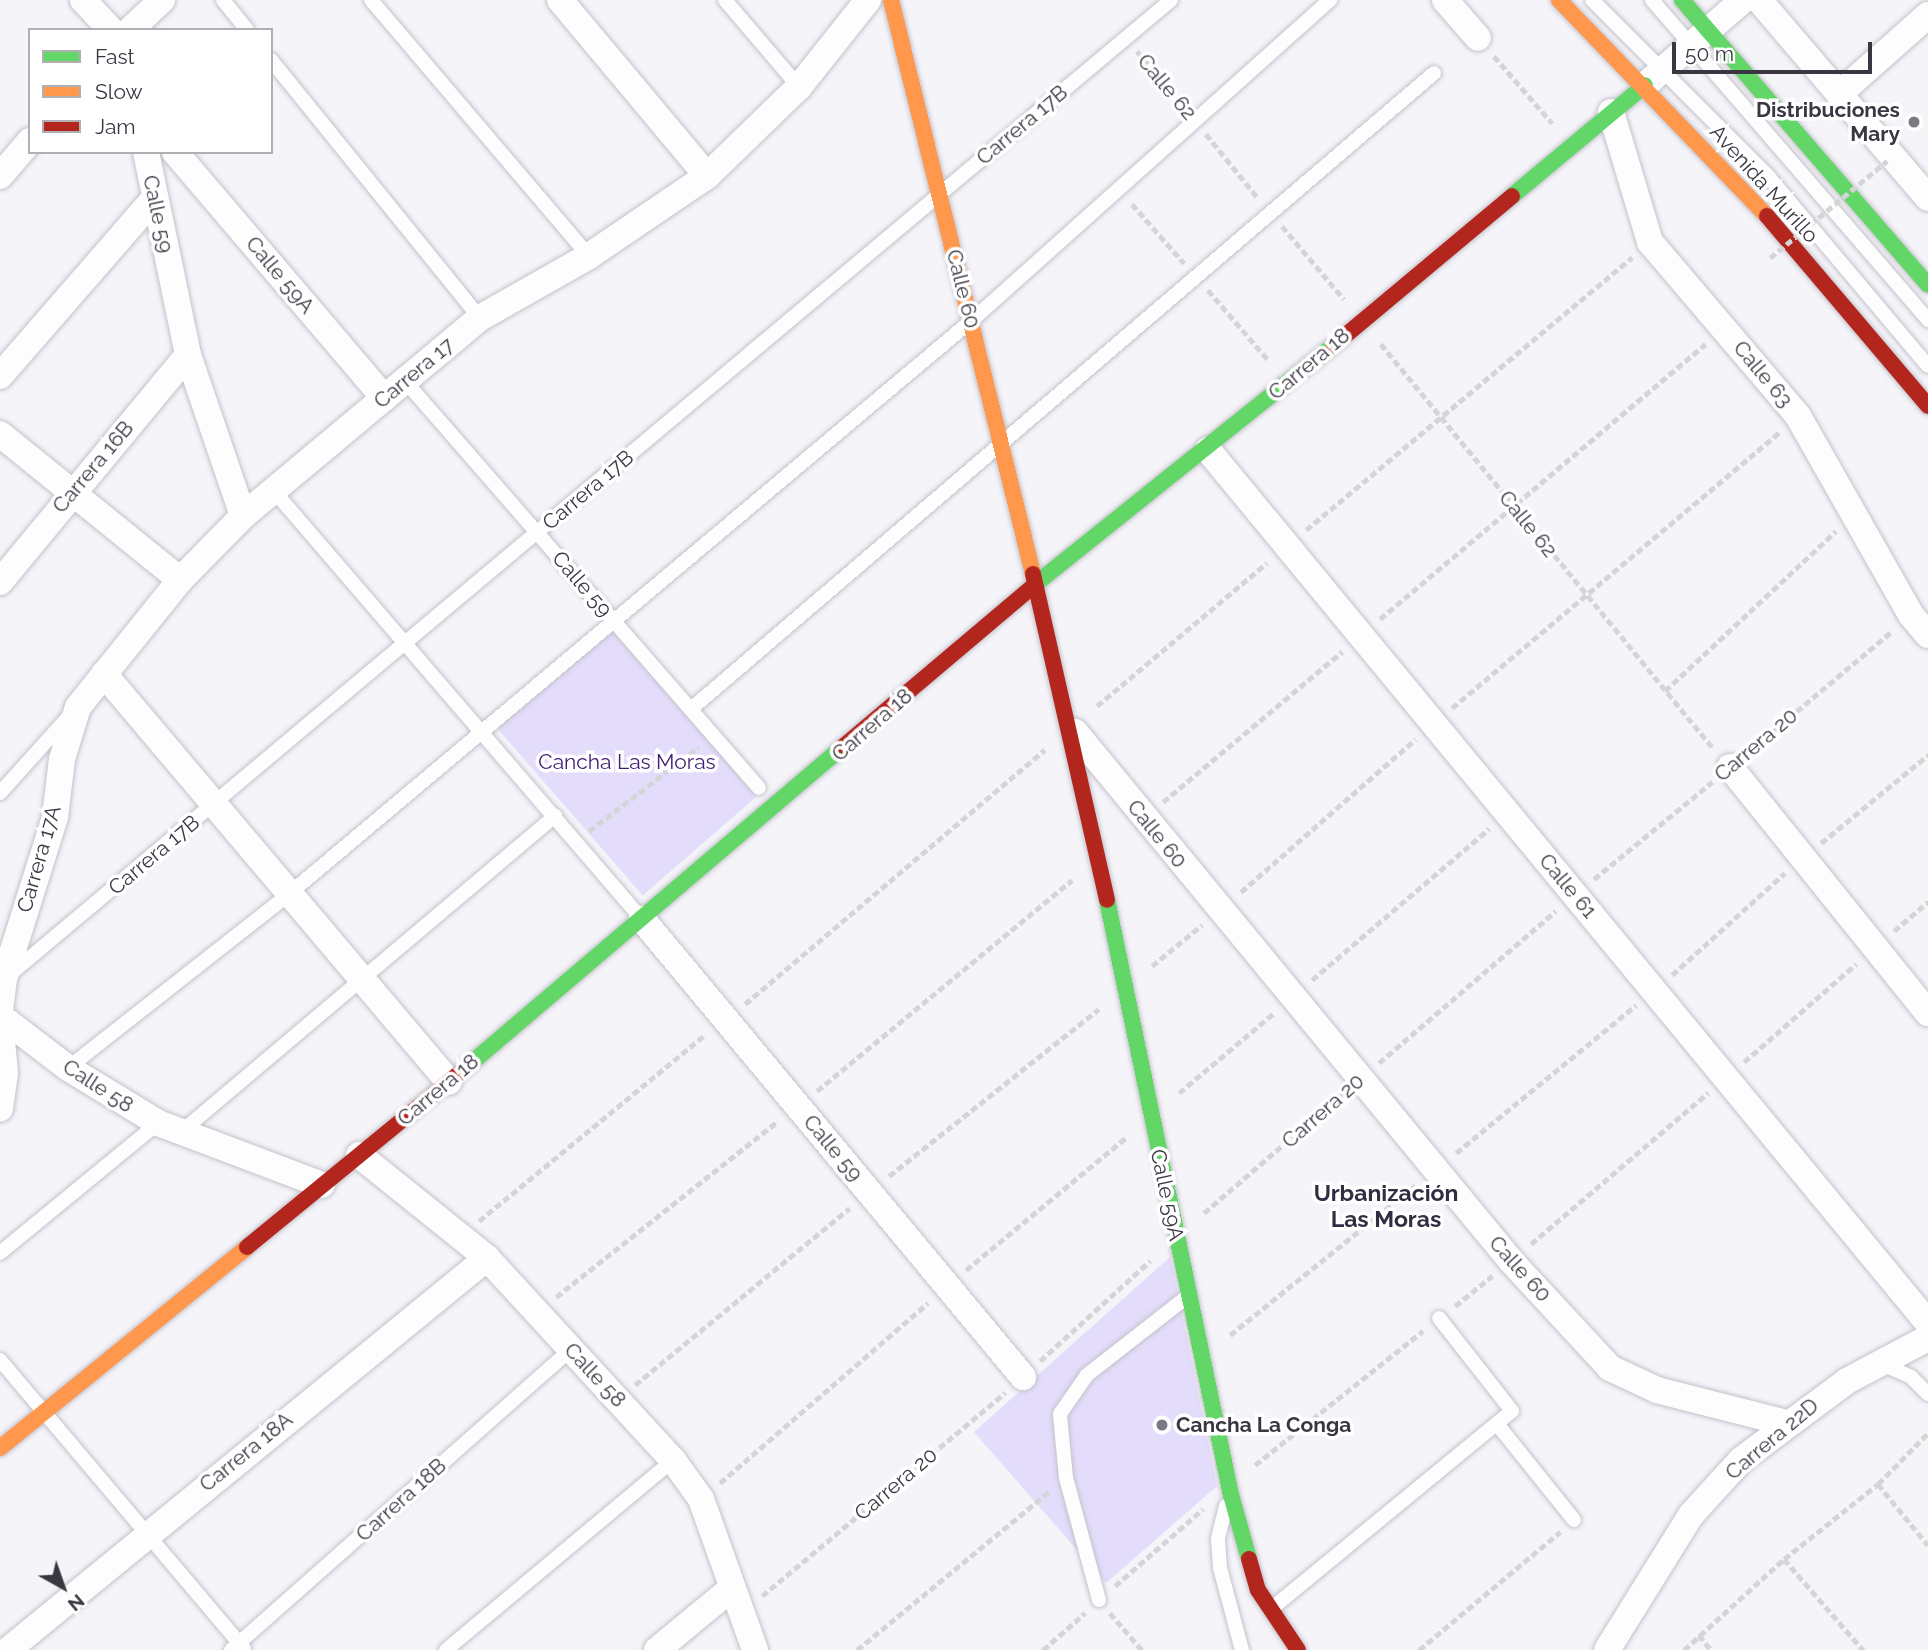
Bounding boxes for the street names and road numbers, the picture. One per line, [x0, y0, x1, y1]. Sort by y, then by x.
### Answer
street label: Calle 62 [1132, 49, 1202, 125]
street label: Carrera 17B [971, 80, 1073, 170]
street label: Avenida Murillo [1704, 120, 1824, 248]
street label: Calle 59 [137, 173, 179, 255]
street label: Calle 59A [240, 231, 320, 319]
street label: Calle 60 [941, 247, 985, 331]
street label: Carrera 18 [1263, 323, 1355, 405]
street label: Carrera 17 [369, 332, 459, 414]
street label: Calle 63 [1728, 336, 1798, 412]
street label: Carrera 16B [47, 416, 139, 518]
street label: Carrera 17B [537, 445, 639, 535]
street label: Calle 62 [1493, 486, 1563, 562]
street label: Calle 59 [547, 546, 617, 622]
street label: Carrera 18 [827, 683, 917, 767]
street label: Carrera 20 [1709, 703, 1803, 787]
street label: Calle 60 [1122, 795, 1192, 873]
street label: Carrera 17A [12, 803, 66, 915]
street label: Carrera 17B [103, 810, 205, 900]
street label: Calle 61 [1534, 849, 1602, 923]
street label: Carrera 18 [392, 1049, 484, 1131]
street label: Calle 58 [58, 1054, 138, 1118]
street label: Carrera 20 [1277, 1069, 1369, 1153]
street label: Calle 59 [798, 1110, 868, 1186]
street label: Calle 59A [1145, 1147, 1189, 1243]
street label: Calle 60 [1484, 1231, 1556, 1307]
street label: Calle 58 [559, 1338, 631, 1412]
street label: Carrera 22D [1720, 1393, 1824, 1485]
street label: Carrera 18A [194, 1407, 298, 1497]
street label: Carrera 20 [849, 1442, 943, 1526]
street label: Carrera 18B [351, 1453, 451, 1547]

